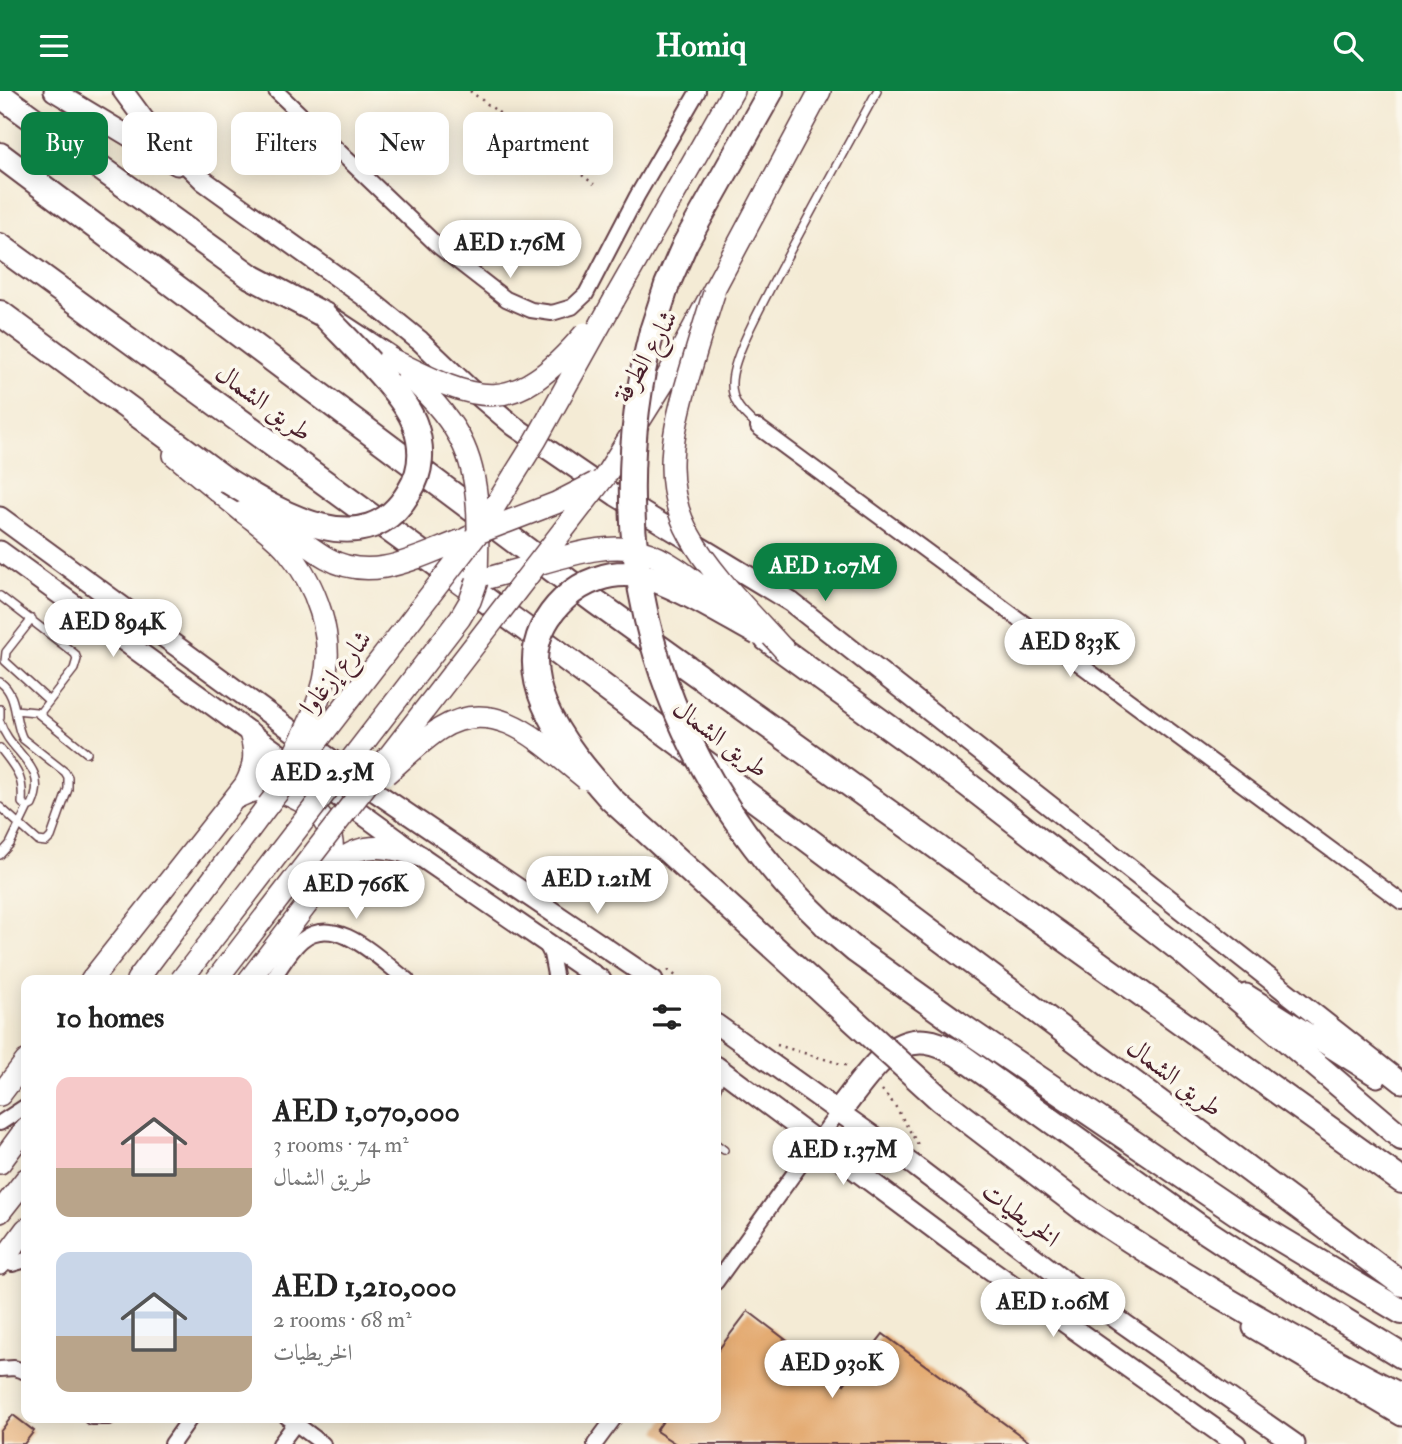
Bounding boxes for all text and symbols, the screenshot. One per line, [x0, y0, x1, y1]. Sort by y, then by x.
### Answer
text: Homiq [655, 26, 747, 66]
icon: menu [35, 27, 73, 65]
icon: search [1329, 27, 1367, 65]
chip: Buy [21, 112, 108, 175]
chip: Rent [122, 112, 217, 175]
chip: Filters [231, 112, 341, 175]
chip: New [355, 112, 449, 175]
chip: Apartment [463, 112, 613, 175]
pin: AED 1.76M [430, 221, 590, 280]
text: AED 1.76M [455, 228, 565, 257]
street label: شارع الطرفة [607, 305, 689, 411]
street label: طريق الشمال [209, 357, 318, 449]
pin: AED 1.07M [745, 543, 905, 603]
text: AED 1.07M [769, 551, 881, 580]
pin: AED 894K [41, 599, 185, 659]
text: AED 894K [60, 607, 166, 636]
pin: AED 833K [998, 619, 1142, 679]
street label: شارع إزغاوا [293, 624, 383, 724]
text: AED 833K [1020, 627, 1120, 656]
street label: طريق الشمال [666, 692, 775, 785]
pin: AED 2.5M [251, 751, 395, 810]
text: AED 2.5M [272, 758, 374, 787]
pin: AED 1.21M [517, 857, 677, 916]
pin: AED 766K [284, 861, 428, 921]
text: AED 1.21M [542, 864, 652, 893]
text: AED 766K [304, 869, 408, 898]
icon: filters [648, 998, 686, 1036]
text: 10 homes [56, 999, 164, 1036]
street label: طريق الشمال [1120, 1031, 1229, 1124]
text: AED 1,070,000 [273, 1093, 460, 1130]
icon: home [112, 1105, 196, 1189]
pin: AED 1.37M [763, 1127, 923, 1187]
text: 3 rooms · 74 m² [273, 1130, 409, 1159]
text: AED 1.37M [788, 1135, 898, 1164]
text: طريق الشمال [273, 1163, 372, 1192]
street label: الخريطيات [975, 1175, 1066, 1255]
text: AED 1,210,000 [273, 1268, 457, 1305]
pin: AED 1.06M [973, 1279, 1133, 1339]
icon: home [112, 1280, 196, 1364]
text: AED 1.06M [996, 1287, 1110, 1316]
text: 2 rooms · 68 m² [273, 1305, 412, 1334]
text: الخريطيات [273, 1338, 352, 1367]
pin: AED 930K [760, 1341, 904, 1400]
text: AED 930K [780, 1348, 884, 1377]

